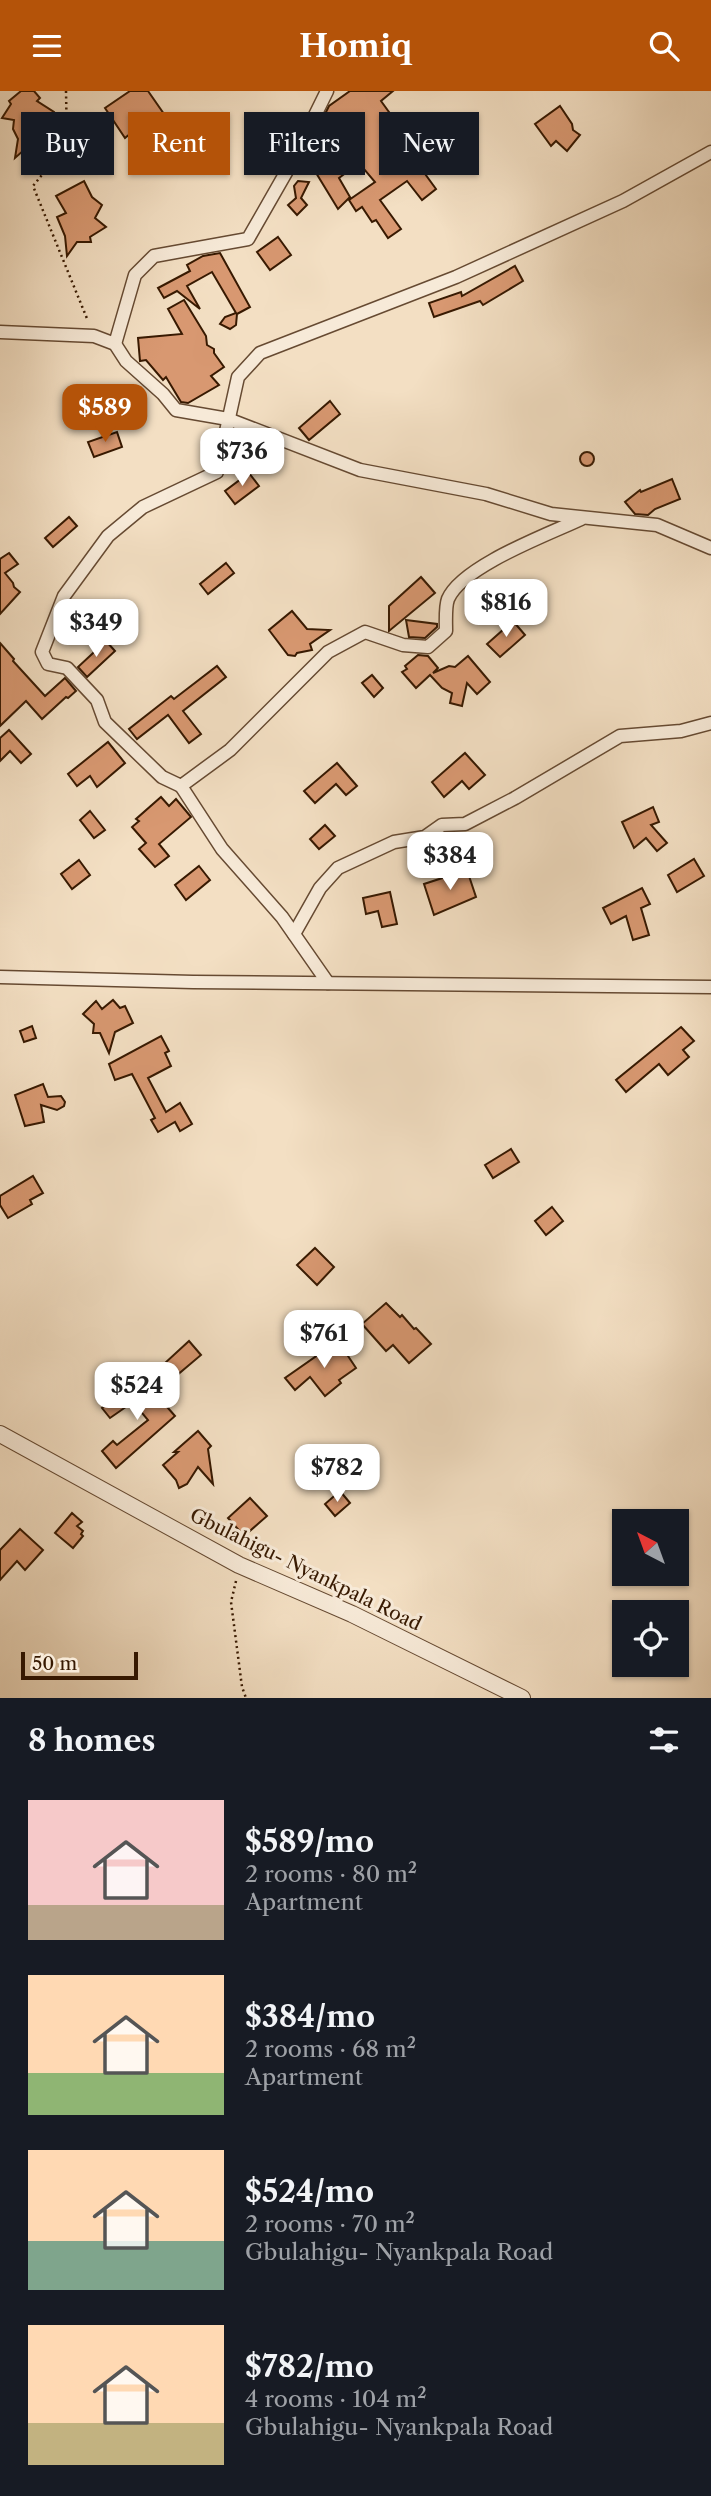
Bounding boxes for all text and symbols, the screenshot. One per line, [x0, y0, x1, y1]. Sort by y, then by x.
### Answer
text: Homiq [299, 26, 412, 65]
icon: menu [28, 27, 66, 65]
icon: search [645, 27, 683, 65]
chip: Buy [21, 112, 114, 175]
chip: Rent [128, 112, 230, 175]
chip: Filters [244, 112, 365, 175]
chip: New [379, 112, 479, 175]
pin: $589 [64, 385, 146, 444]
text: $589 [78, 393, 132, 421]
pin: $736 [201, 429, 283, 488]
text: $736 [216, 437, 268, 465]
pin: $816 [465, 580, 547, 639]
text: $816 [480, 588, 532, 616]
pin: $349 [55, 599, 137, 659]
text: $349 [69, 608, 123, 636]
pin: $384 [409, 833, 491, 892]
text: $384 [423, 841, 477, 869]
pin: $761 [283, 1311, 365, 1370]
text: $761 [300, 1319, 348, 1347]
pin: $524 [96, 1363, 178, 1422]
text: $524 [111, 1371, 163, 1399]
pin: $782 [296, 1445, 378, 1504]
text: $782 [311, 1453, 363, 1481]
street label: Gbulahigu- Nyankpala Road [186, 1503, 426, 1636]
north arrow [612, 1509, 690, 1585]
map controls [612, 1509, 689, 1677]
button: locate [612, 1600, 689, 1677]
scale bar [21, 1649, 138, 1681]
text: 50 m [32, 1652, 77, 1675]
icon: filters [645, 1721, 683, 1759]
text: 8 homes [28, 1722, 155, 1759]
text: $589/mo [245, 1823, 374, 1860]
icon: home [84, 1828, 168, 1912]
text: 2 rooms · 80 m² [245, 1860, 417, 1888]
text: Apartment [245, 1888, 363, 1916]
text: $384/mo [245, 1998, 375, 2035]
icon: home [84, 2003, 168, 2087]
text: 2 rooms · 68 m² [245, 2035, 416, 2063]
text: Apartment [245, 2063, 363, 2091]
text: $524/mo [245, 2173, 374, 2210]
icon: home [84, 2178, 168, 2262]
text: 2 rooms · 70 m² [245, 2210, 415, 2238]
text: Gbulahigu- Nyankpala Road [245, 2238, 553, 2266]
text: $782/mo [245, 2348, 374, 2385]
icon: home [84, 2353, 168, 2437]
text: 4 rooms · 104 m² [245, 2385, 427, 2413]
text: Gbulahigu- Nyankpala Road [245, 2413, 553, 2441]

